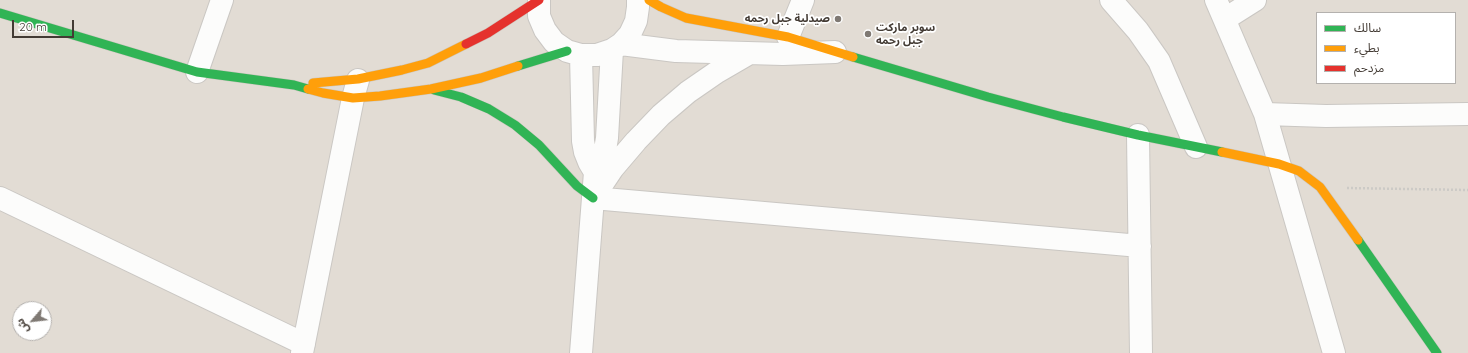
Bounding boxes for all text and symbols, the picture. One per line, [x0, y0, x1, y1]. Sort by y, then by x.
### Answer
scale bar [14, 12, 76, 38]
place label: صيدلية جبل رحمه [745, 12, 830, 26]
legend [1316, 12, 1456, 84]
marker: صيدلية جبل رحمه [833, 14, 843, 24]
text: 20 m [19, 19, 47, 34]
text: سالك [1354, 20, 1381, 35]
place label: سوبر ماركت جبل رحمه [876, 21, 935, 47]
marker: سوبر ماركت جبل رحمه [863, 29, 873, 39]
text: بطيء [1354, 40, 1380, 55]
text: مزدحم [1354, 60, 1384, 75]
north arrow [12, 301, 52, 341]
text: ش [13, 316, 32, 336]

